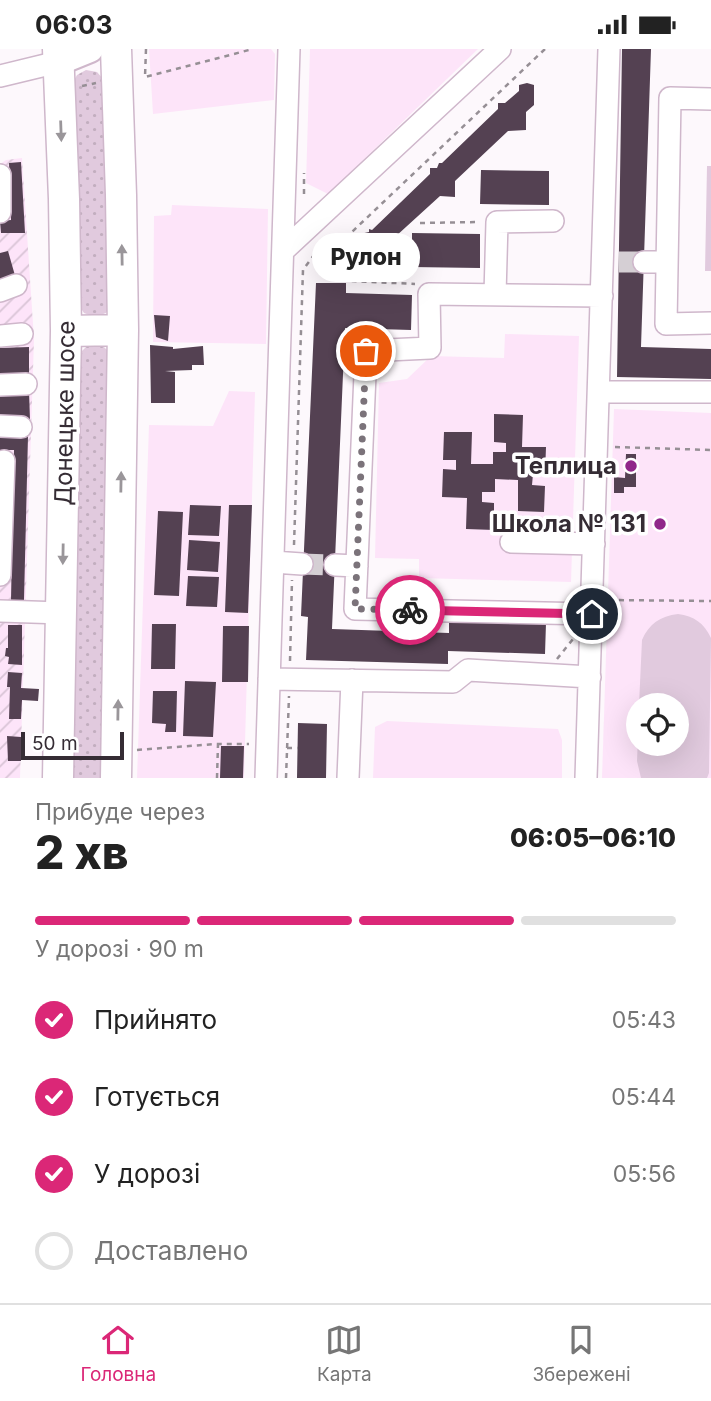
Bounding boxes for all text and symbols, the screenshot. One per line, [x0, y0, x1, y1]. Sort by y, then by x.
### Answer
text: 06:03 [35, 9, 112, 40]
one-way arrow [56, 120, 67, 142]
callout: Рулон [312, 232, 420, 281]
text: Рулон [330, 243, 402, 271]
one-way arrow [116, 244, 128, 266]
street label: Донецьке шосе [48, 320, 81, 506]
pin [336, 321, 396, 381]
icon: bag [347, 332, 385, 370]
place label: Теплица [515, 451, 617, 480]
marker: Теплица [623, 458, 639, 474]
one-way arrow [115, 471, 127, 493]
place label: Школа № 131 [492, 509, 646, 538]
marker: Школа № 131 [652, 516, 668, 532]
one-way arrow [57, 543, 68, 565]
courier [375, 575, 445, 645]
pin [562, 584, 622, 644]
icon: bike [391, 591, 429, 629]
icon: home [573, 595, 611, 633]
map controls [626, 693, 689, 756]
button: locate [626, 693, 689, 756]
one-way arrow [112, 699, 124, 721]
scale bar [21, 729, 124, 761]
text: 50 m [32, 732, 78, 755]
text: Прибуде через [35, 798, 205, 826]
text: 06:05–06:10 [510, 822, 676, 853]
text: 2 хв [35, 824, 128, 880]
text: У дорозі · 90 m [35, 935, 204, 963]
icon: check [35, 1001, 73, 1039]
text: Прийнято [94, 1004, 217, 1035]
text: 05:43 [612, 1006, 676, 1034]
icon: check [35, 1078, 73, 1116]
text: Готується [94, 1081, 220, 1112]
text: 05:44 [611, 1083, 676, 1111]
icon: check [35, 1155, 73, 1193]
text: У дорозі [94, 1158, 200, 1189]
text: 05:56 [613, 1160, 676, 1188]
text: Доставлено [94, 1235, 248, 1266]
tab: Головна [80, 1321, 156, 1386]
tab: Карта [317, 1321, 372, 1386]
tab: Збережені [532, 1321, 631, 1386]

